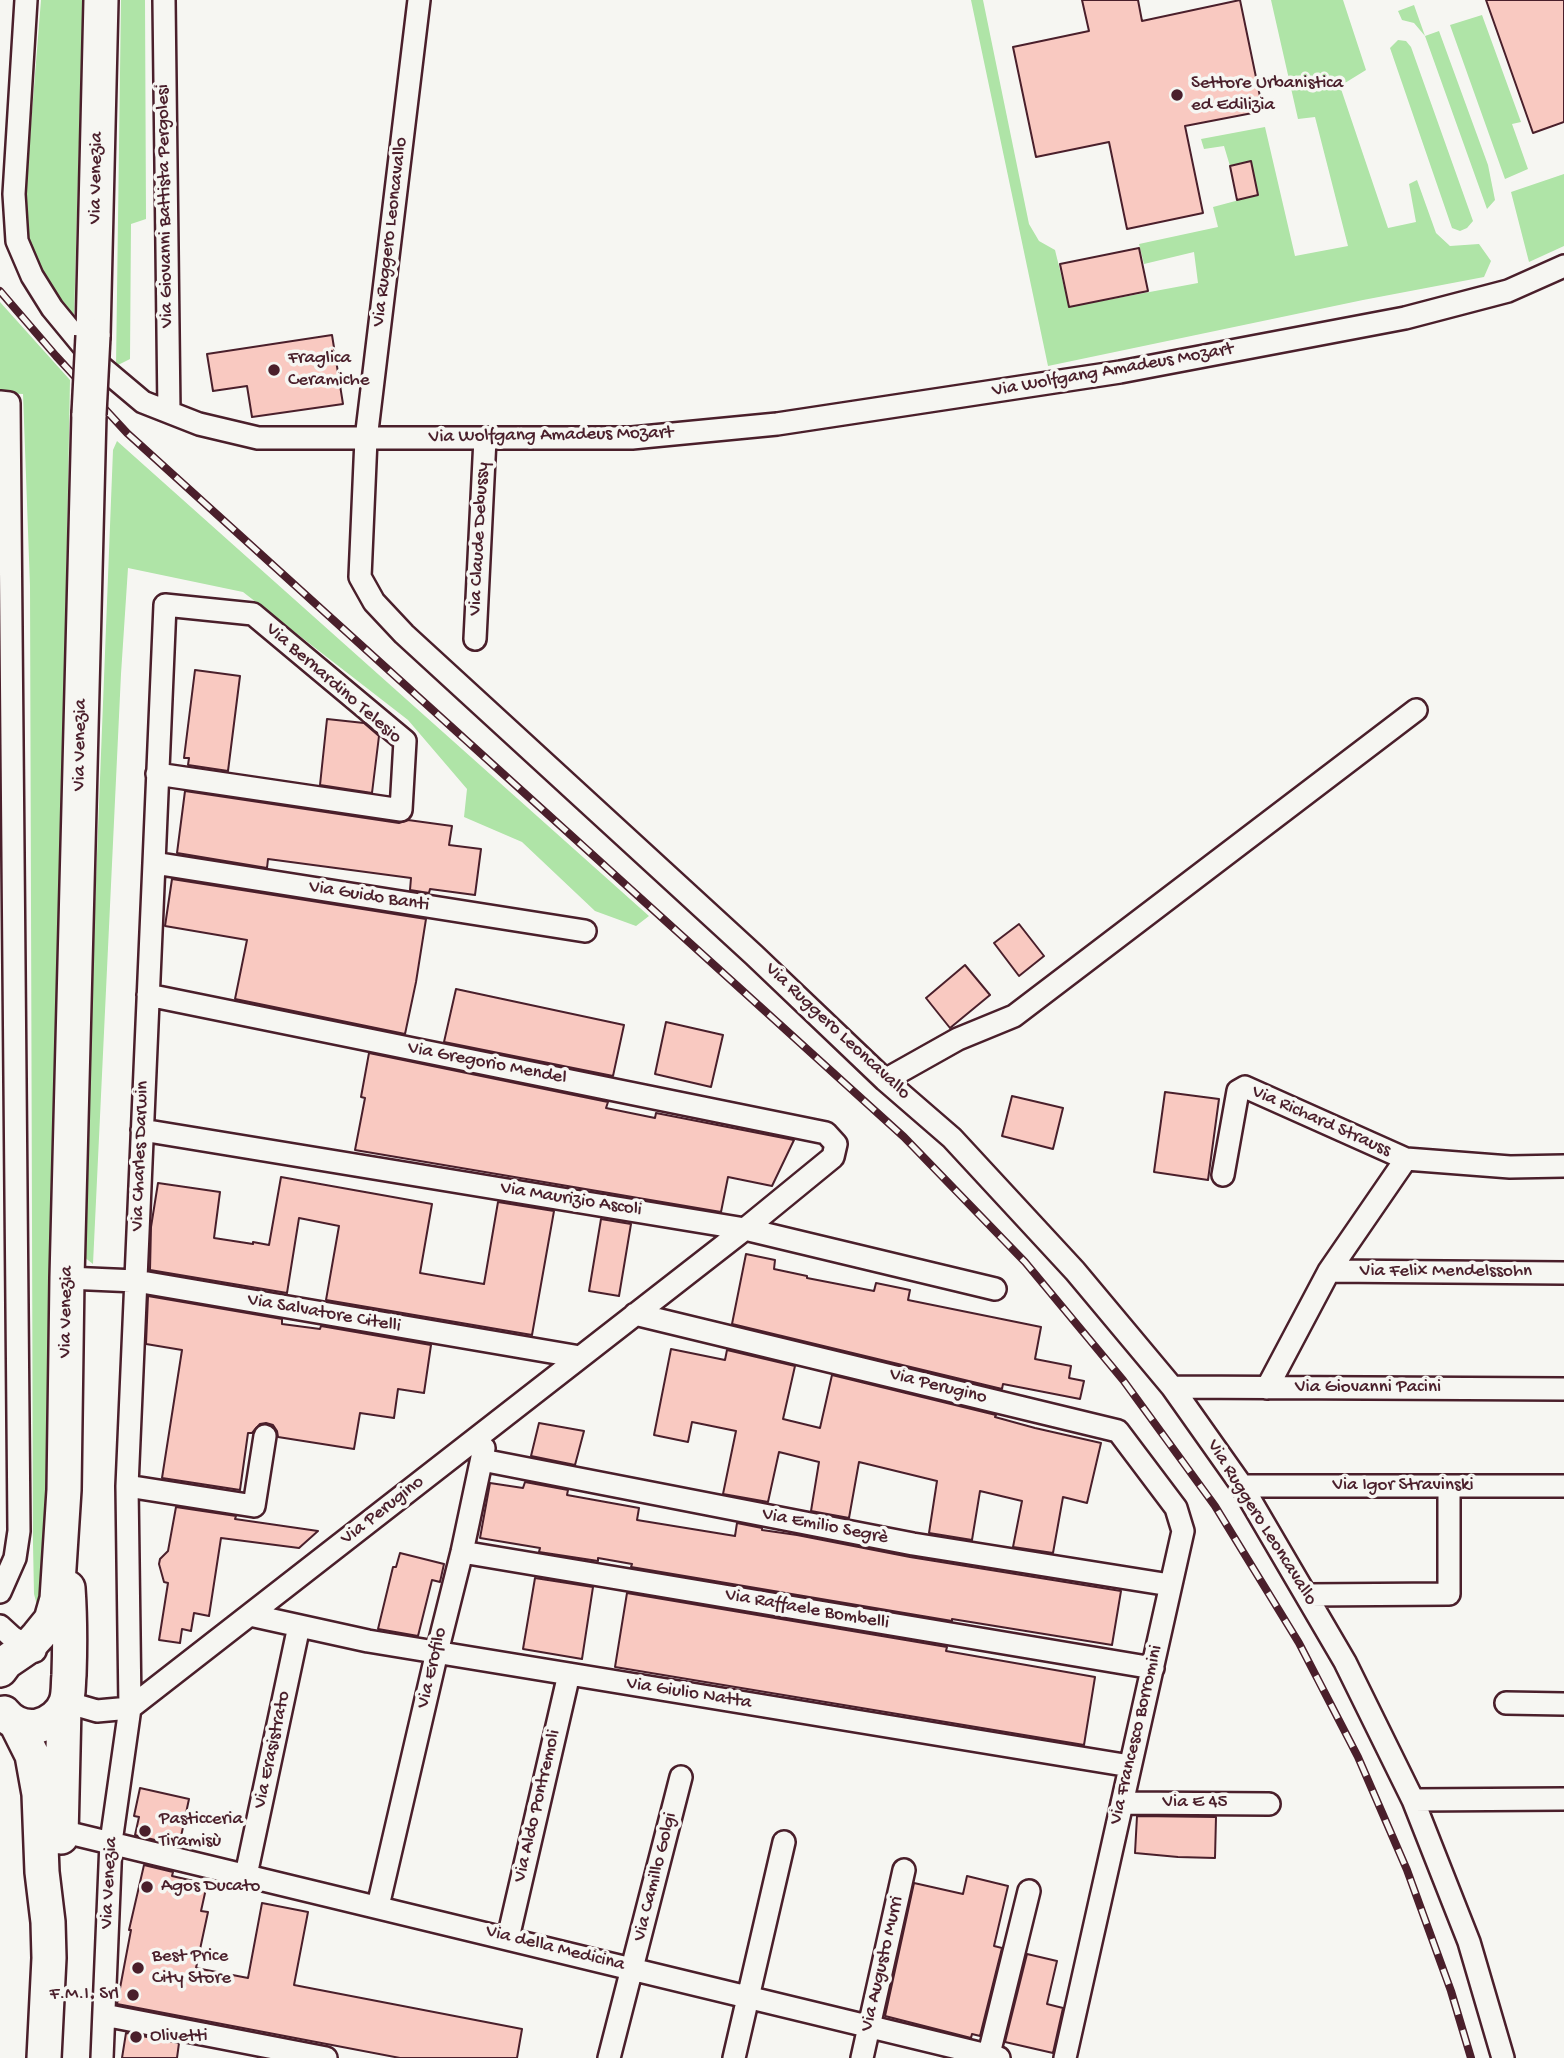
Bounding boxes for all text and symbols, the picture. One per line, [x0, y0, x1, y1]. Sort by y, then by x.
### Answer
place label: Settore Urbanistica ed Edilizia [1191, 73, 1343, 117]
street label: Via Giovanni Battista Pergolesi [152, 84, 180, 328]
marker: Settore Urbanistica ed Edilizia [1169, 87, 1185, 103]
street label: Via Venezia [85, 132, 109, 224]
street label: Via Ruggero Leoncavallo [368, 136, 414, 328]
street label: Via Wolfgang Amadeus Mozart [991, 339, 1235, 403]
place label: Fraglica Ceramiche [288, 348, 369, 392]
marker: Fraglica Ceramiche [266, 362, 282, 378]
street label: Via Wolfgang Amadeus Mozart [429, 422, 673, 450]
street label: Via Claude Debussy [465, 462, 495, 616]
street label: Via Bernardino Telesio [260, 619, 406, 749]
street label: Via Venezia [69, 699, 93, 791]
street label: Via Guido Banti [307, 876, 431, 918]
street label: Via Ruggero Leoncavallo [759, 959, 915, 1105]
street label: Via Gregorio Mendel [406, 1037, 568, 1091]
street label: Via Charles Darwin [127, 1080, 155, 1232]
street label: Via Richard Strauss [1248, 1081, 1394, 1163]
street label: Via Maurizio Ascoli [499, 1178, 643, 1222]
street label: Via Felix Mendelssohn [1360, 1261, 1532, 1283]
street label: Via Venezia [55, 1266, 79, 1358]
street label: Via Salvatore Citelli [246, 1289, 402, 1339]
street label: Via Perugino [887, 1364, 989, 1410]
street label: Via Giovanni Pacini [1295, 1377, 1441, 1399]
street label: Via Ruggero Leoncavallo [1201, 1436, 1321, 1610]
street label: Via Perugino [337, 1471, 429, 1551]
street label: Via Igor Stravinski [1332, 1475, 1474, 1497]
street label: Via Emilio Segrè [760, 1504, 890, 1550]
street label: Via Raffaele Bombelli [723, 1584, 891, 1636]
street label: Via Erofilo [413, 1625, 453, 1711]
street label: Via Francesco Borromini [1105, 1643, 1169, 1827]
street label: Via Giulio Natta [625, 1673, 753, 1715]
street label: Via Erasistrato [249, 1689, 297, 1811]
street label: Via Aldo Pontremoli [509, 1727, 567, 1885]
street label: Via E 45 [1162, 1792, 1228, 1814]
place label: Pasticceria Tiramisù [159, 1809, 243, 1853]
street label: Via Camillo Golgi [629, 1810, 683, 1944]
marker: Pasticceria Tiramisù [137, 1823, 153, 1839]
street label: Via Venezia [96, 1836, 124, 1930]
place label: Agos Ducato [161, 1876, 260, 1898]
marker: Agos Ducato [139, 1879, 155, 1895]
street label: Via Augusto Murri [856, 1894, 910, 2034]
street label: Via della Medicina [483, 1921, 627, 1977]
place label: Best Price City Store [152, 1946, 231, 1990]
marker: Best Price City Store [130, 1960, 146, 1976]
place label: F.M.I. Srl [49, 1984, 119, 2006]
marker: F.M.I. Srl [125, 1987, 141, 2003]
place label: Olivetti [150, 2026, 208, 2048]
marker: Olivetti [128, 2029, 144, 2045]

